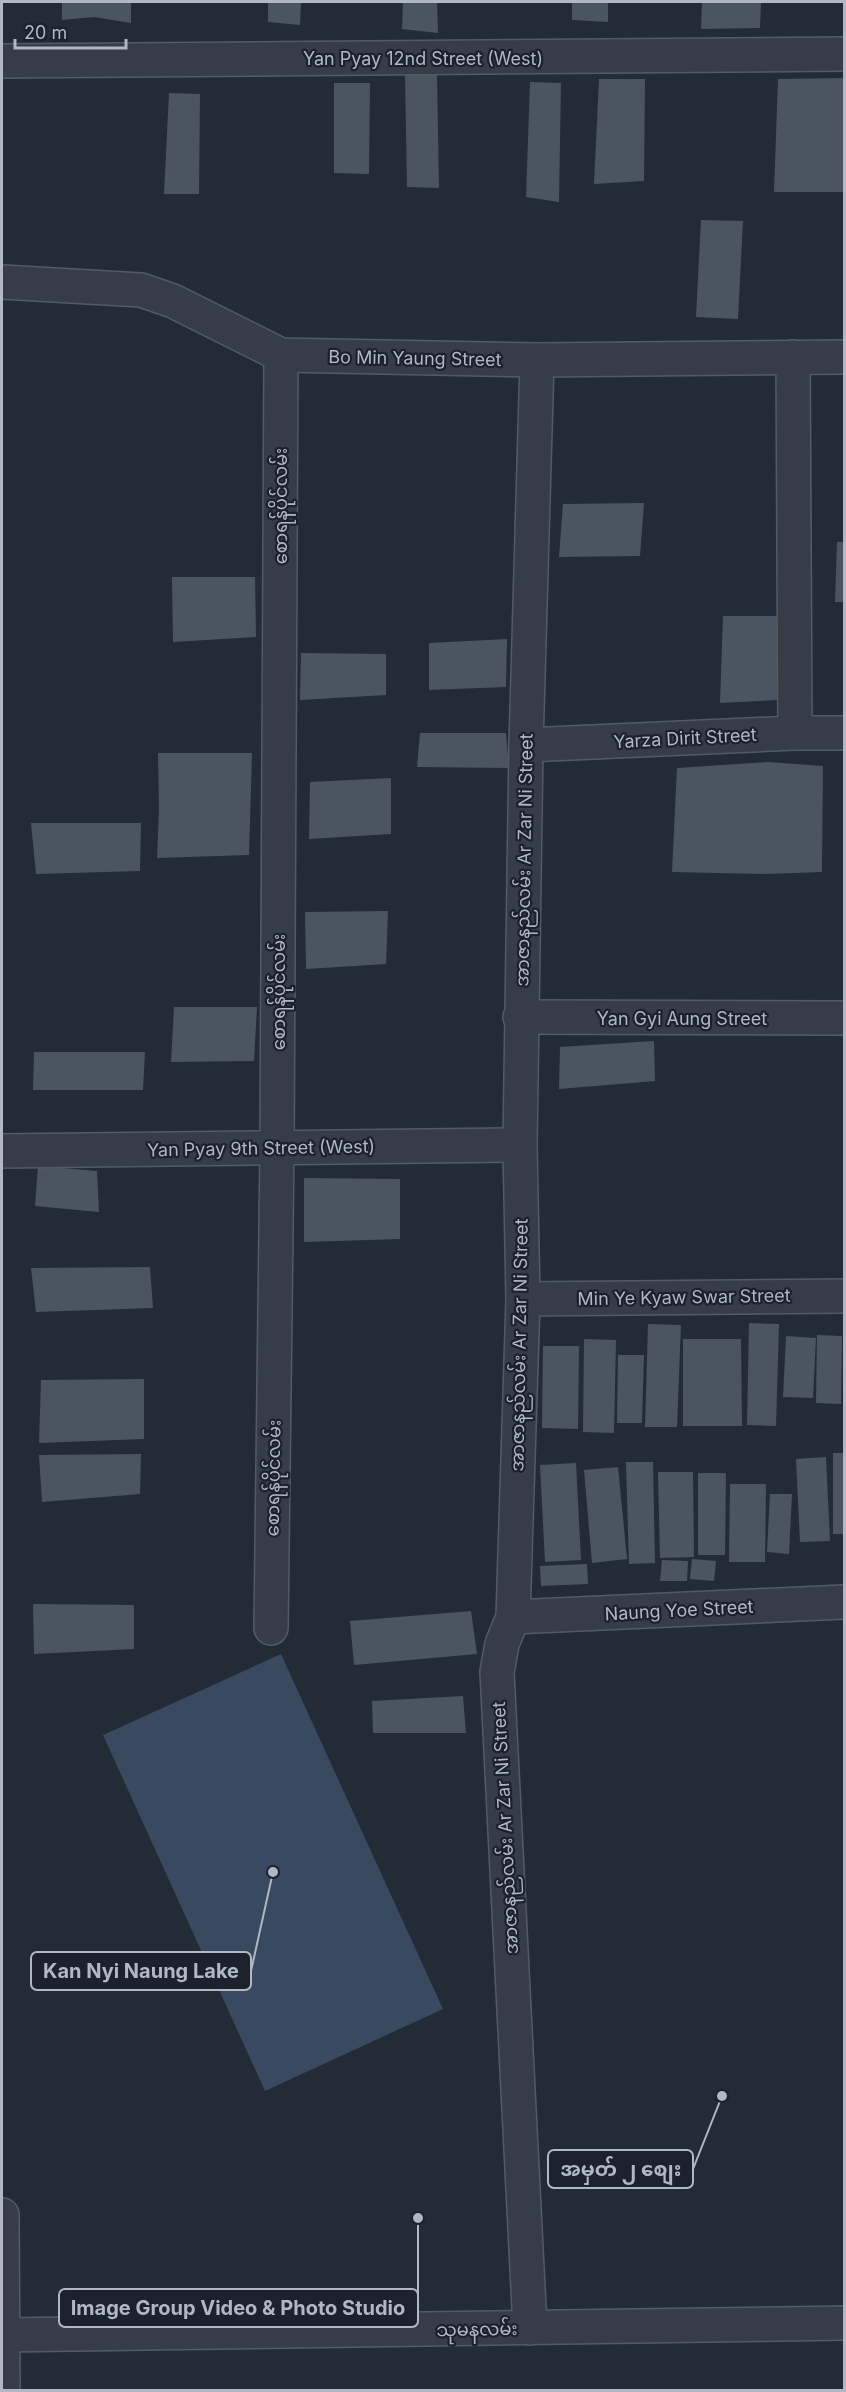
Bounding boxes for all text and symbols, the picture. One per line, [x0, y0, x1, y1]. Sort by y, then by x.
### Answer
scale bar [15, 12, 126, 50]
text: 20 m [24, 22, 67, 43]
street label: Yan Pyay 12nd Street (West) [303, 48, 543, 69]
street label: Bo Min Yaung Street [328, 346, 502, 370]
street label: စောရန်ပိုင်လမ်း [267, 448, 296, 564]
street label: Yarza Dirit Street [613, 724, 757, 752]
street label: အာဇာနည်လမ်း Ar Zar Ni Street [509, 733, 542, 987]
street label: စောရန်ပိုင်လမ်း [265, 934, 294, 1050]
street label: Yan Gyi Aung Street [597, 1008, 767, 1029]
street label: Yan Pyay 9th Street (West) [147, 1136, 375, 1160]
street label: အာဇာနည်လမ်း Ar Zar Ni Street [504, 1218, 537, 1472]
street label: Min Ye Kyaw Swar Street [577, 1285, 791, 1309]
street label: စောရန်ပိုင်လမ်း [258, 1419, 290, 1537]
street label: Naung Yoe Street [604, 1596, 754, 1624]
street label: အာဇာနည်လမ်း Ar Zar Ni Street [486, 1701, 527, 1955]
callout: Kan Nyi Naung Lake [31, 1952, 251, 1990]
text: Kan Nyi Naung Lake [43, 1959, 239, 1983]
callout: အမှတ် ၂ စျေး [548, 2150, 693, 2188]
text: အမှတ် ၂ စျေး [561, 2156, 681, 2186]
callout: Image Group Video & Photo Studio [59, 2289, 418, 2327]
text: Image Group Video & Photo Studio [71, 2296, 405, 2320]
street label: သုမနလမ်း [436, 2316, 518, 2345]

